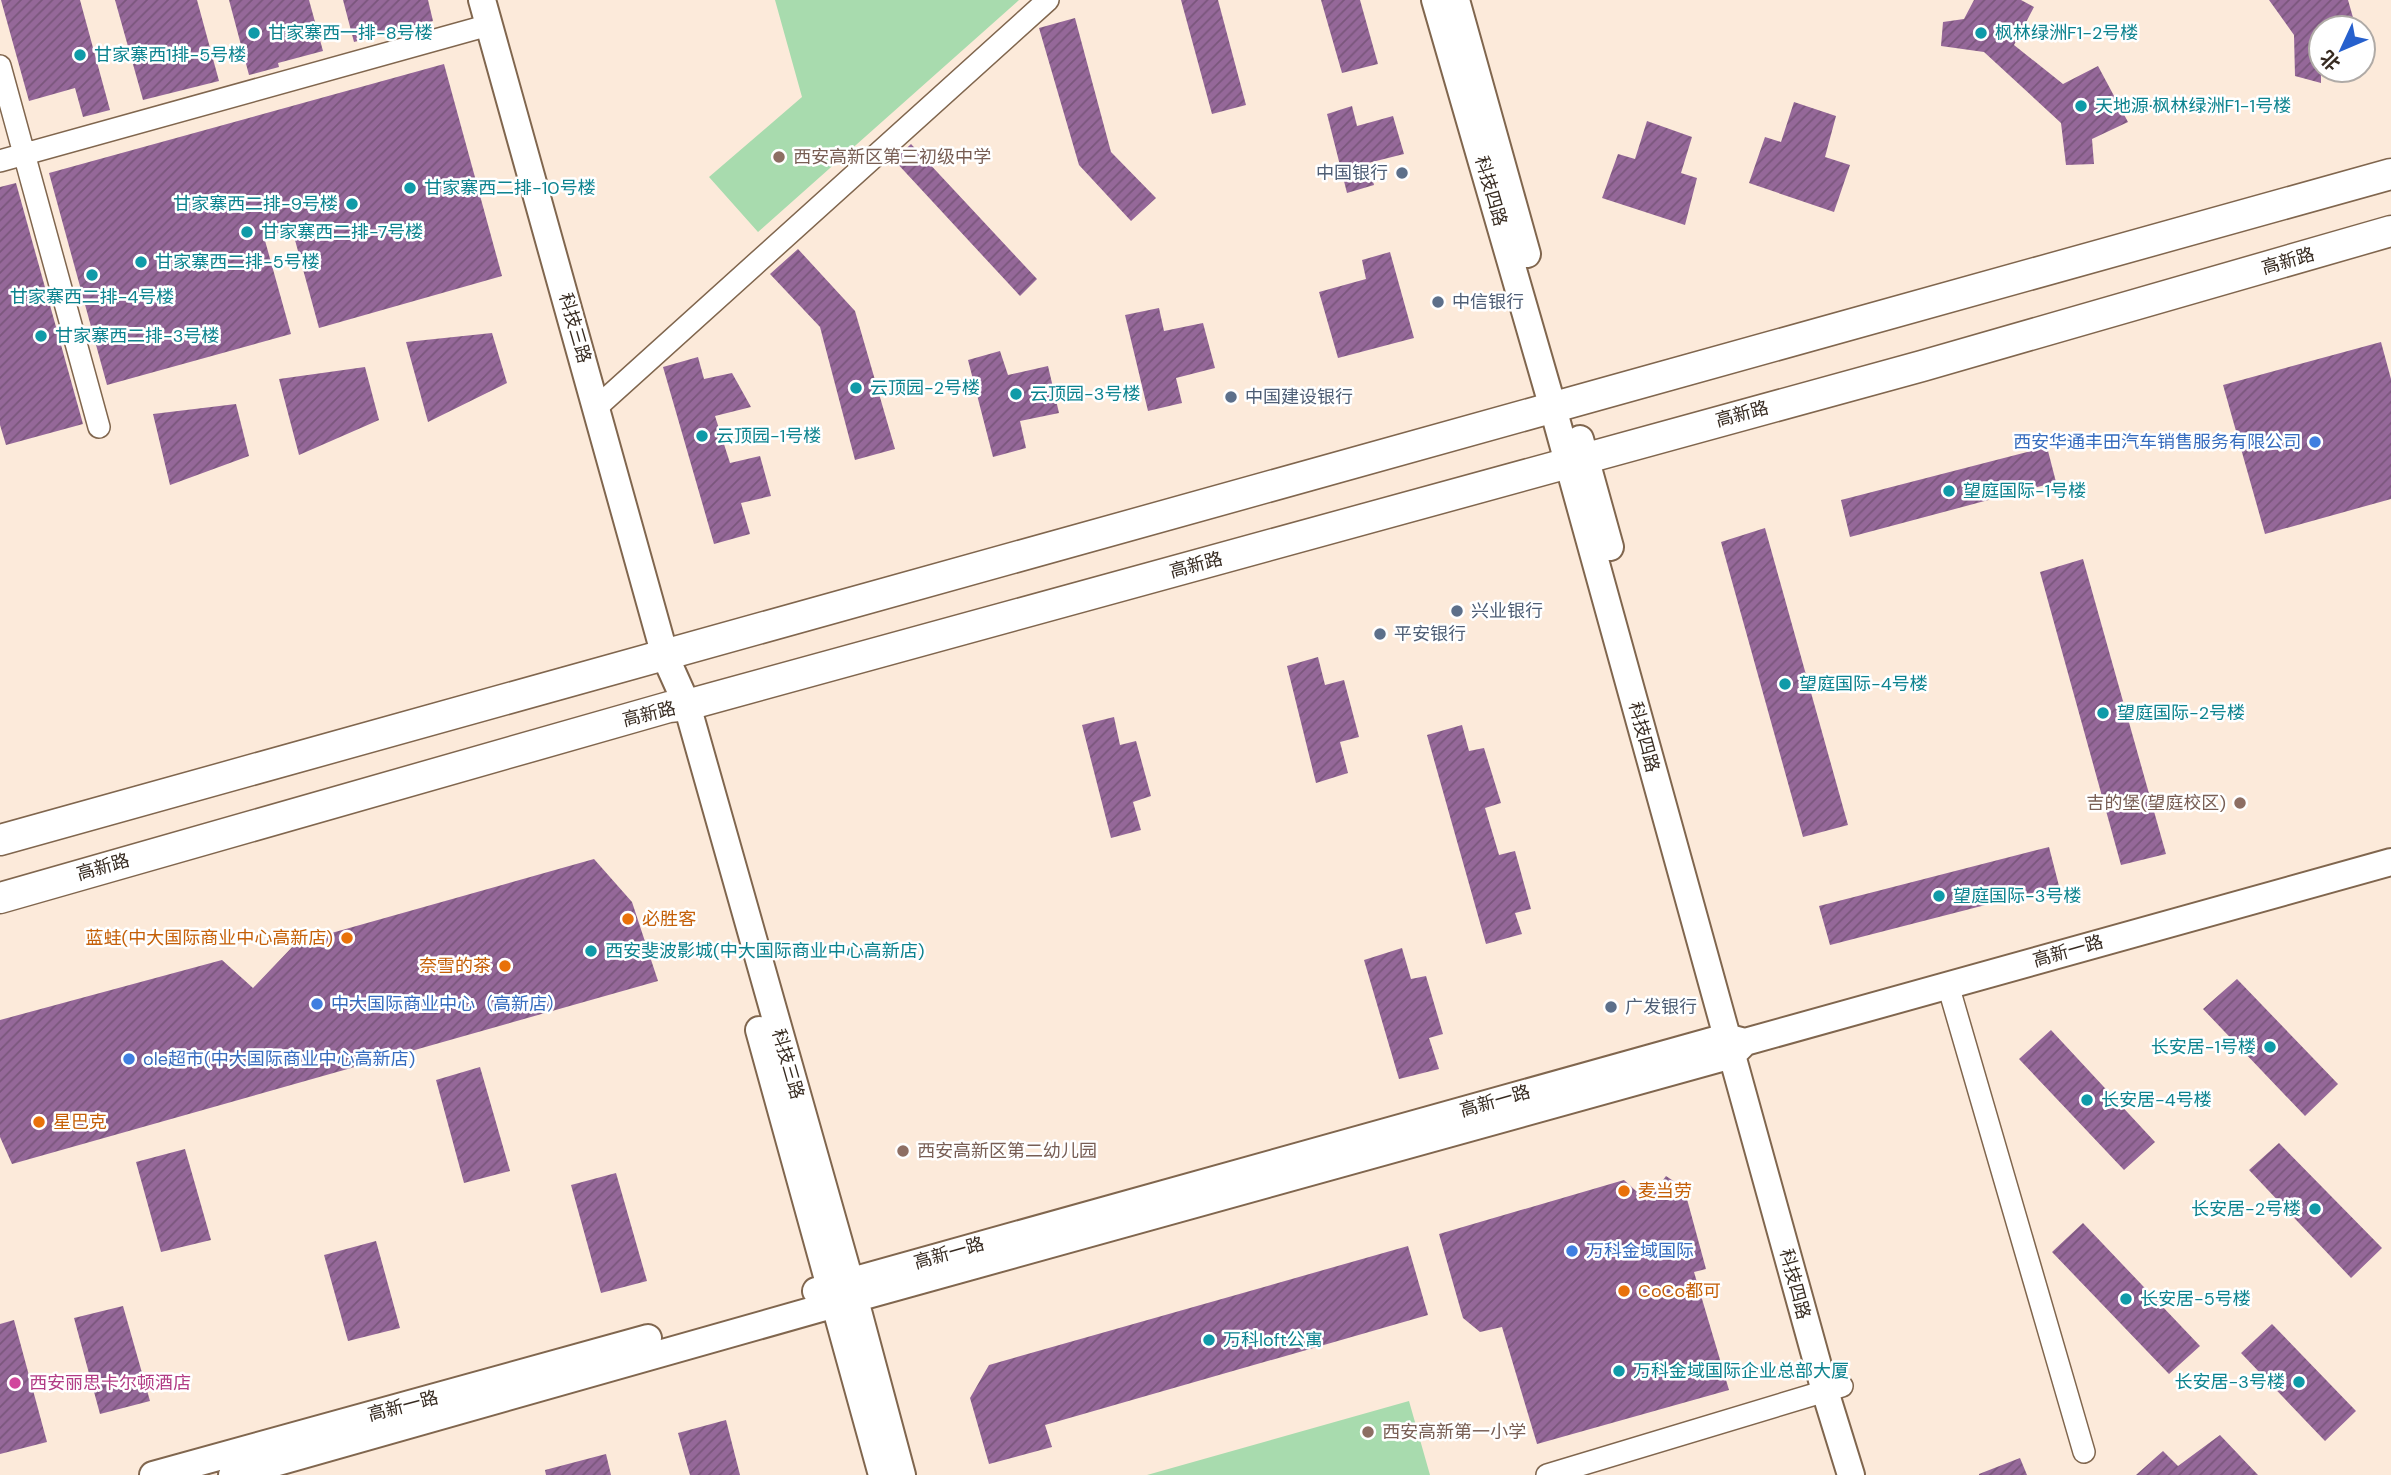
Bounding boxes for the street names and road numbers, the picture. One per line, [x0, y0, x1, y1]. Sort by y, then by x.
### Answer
street label: 科技四路 [1470, 153, 1512, 229]
street label: 高新路 [2259, 242, 2317, 280]
street label: 科技三路 [554, 290, 596, 366]
street label: 高新路 [1713, 395, 1771, 433]
street label: 高新路 [1167, 546, 1225, 584]
street label: 高新路 [620, 696, 678, 732]
street label: 科技四路 [1623, 699, 1665, 775]
street label: 高新路 [74, 848, 132, 886]
street label: 高新一路 [2030, 930, 2106, 972]
street label: 科技三路 [767, 1026, 809, 1102]
street label: 高新一路 [1457, 1080, 1533, 1122]
street label: 高新一路 [911, 1232, 987, 1274]
street label: 科技四路 [1774, 1246, 1816, 1322]
street label: 高新一路 [365, 1385, 441, 1427]

